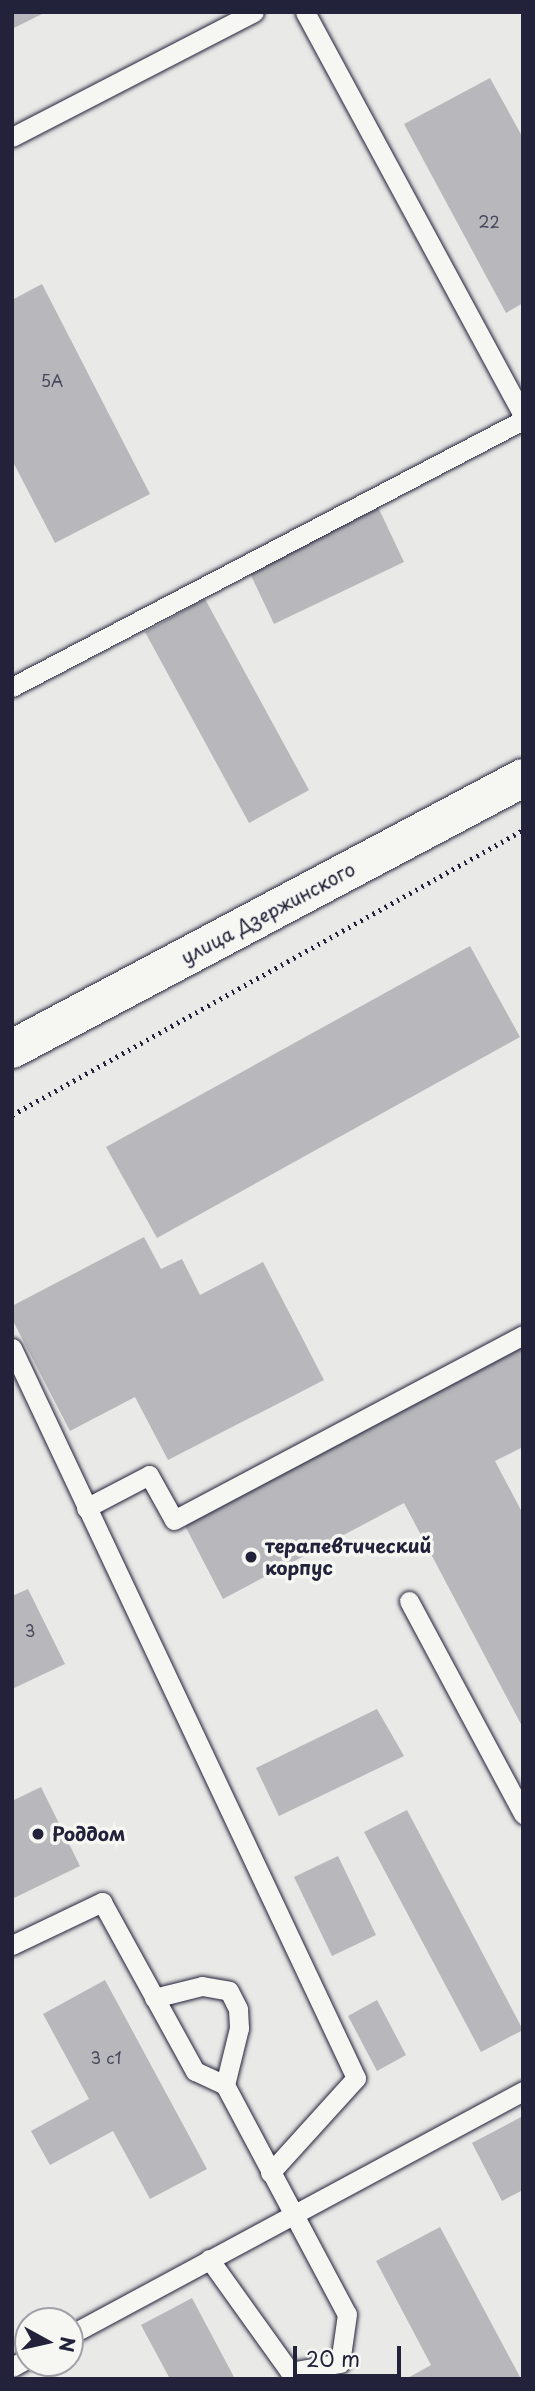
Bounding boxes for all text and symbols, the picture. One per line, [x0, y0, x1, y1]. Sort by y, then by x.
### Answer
house number: 22 [478, 211, 500, 231]
house number: 5А [41, 370, 63, 390]
street label: улица Дзержинского [177, 857, 359, 969]
place label: терапевтический корпус [265, 1535, 431, 1579]
marker: терапевтический корпус [243, 1549, 259, 1565]
house number: 3 [25, 1620, 35, 1640]
place label: Роддом [52, 1823, 125, 1845]
marker: Роддом [30, 1826, 46, 1842]
house number: 3 с1 [90, 2047, 122, 2067]
north arrow [14, 2307, 84, 2377]
scale bar [297, 2332, 406, 2376]
text: N [53, 2335, 83, 2354]
text: 20 m [306, 2342, 360, 2374]

